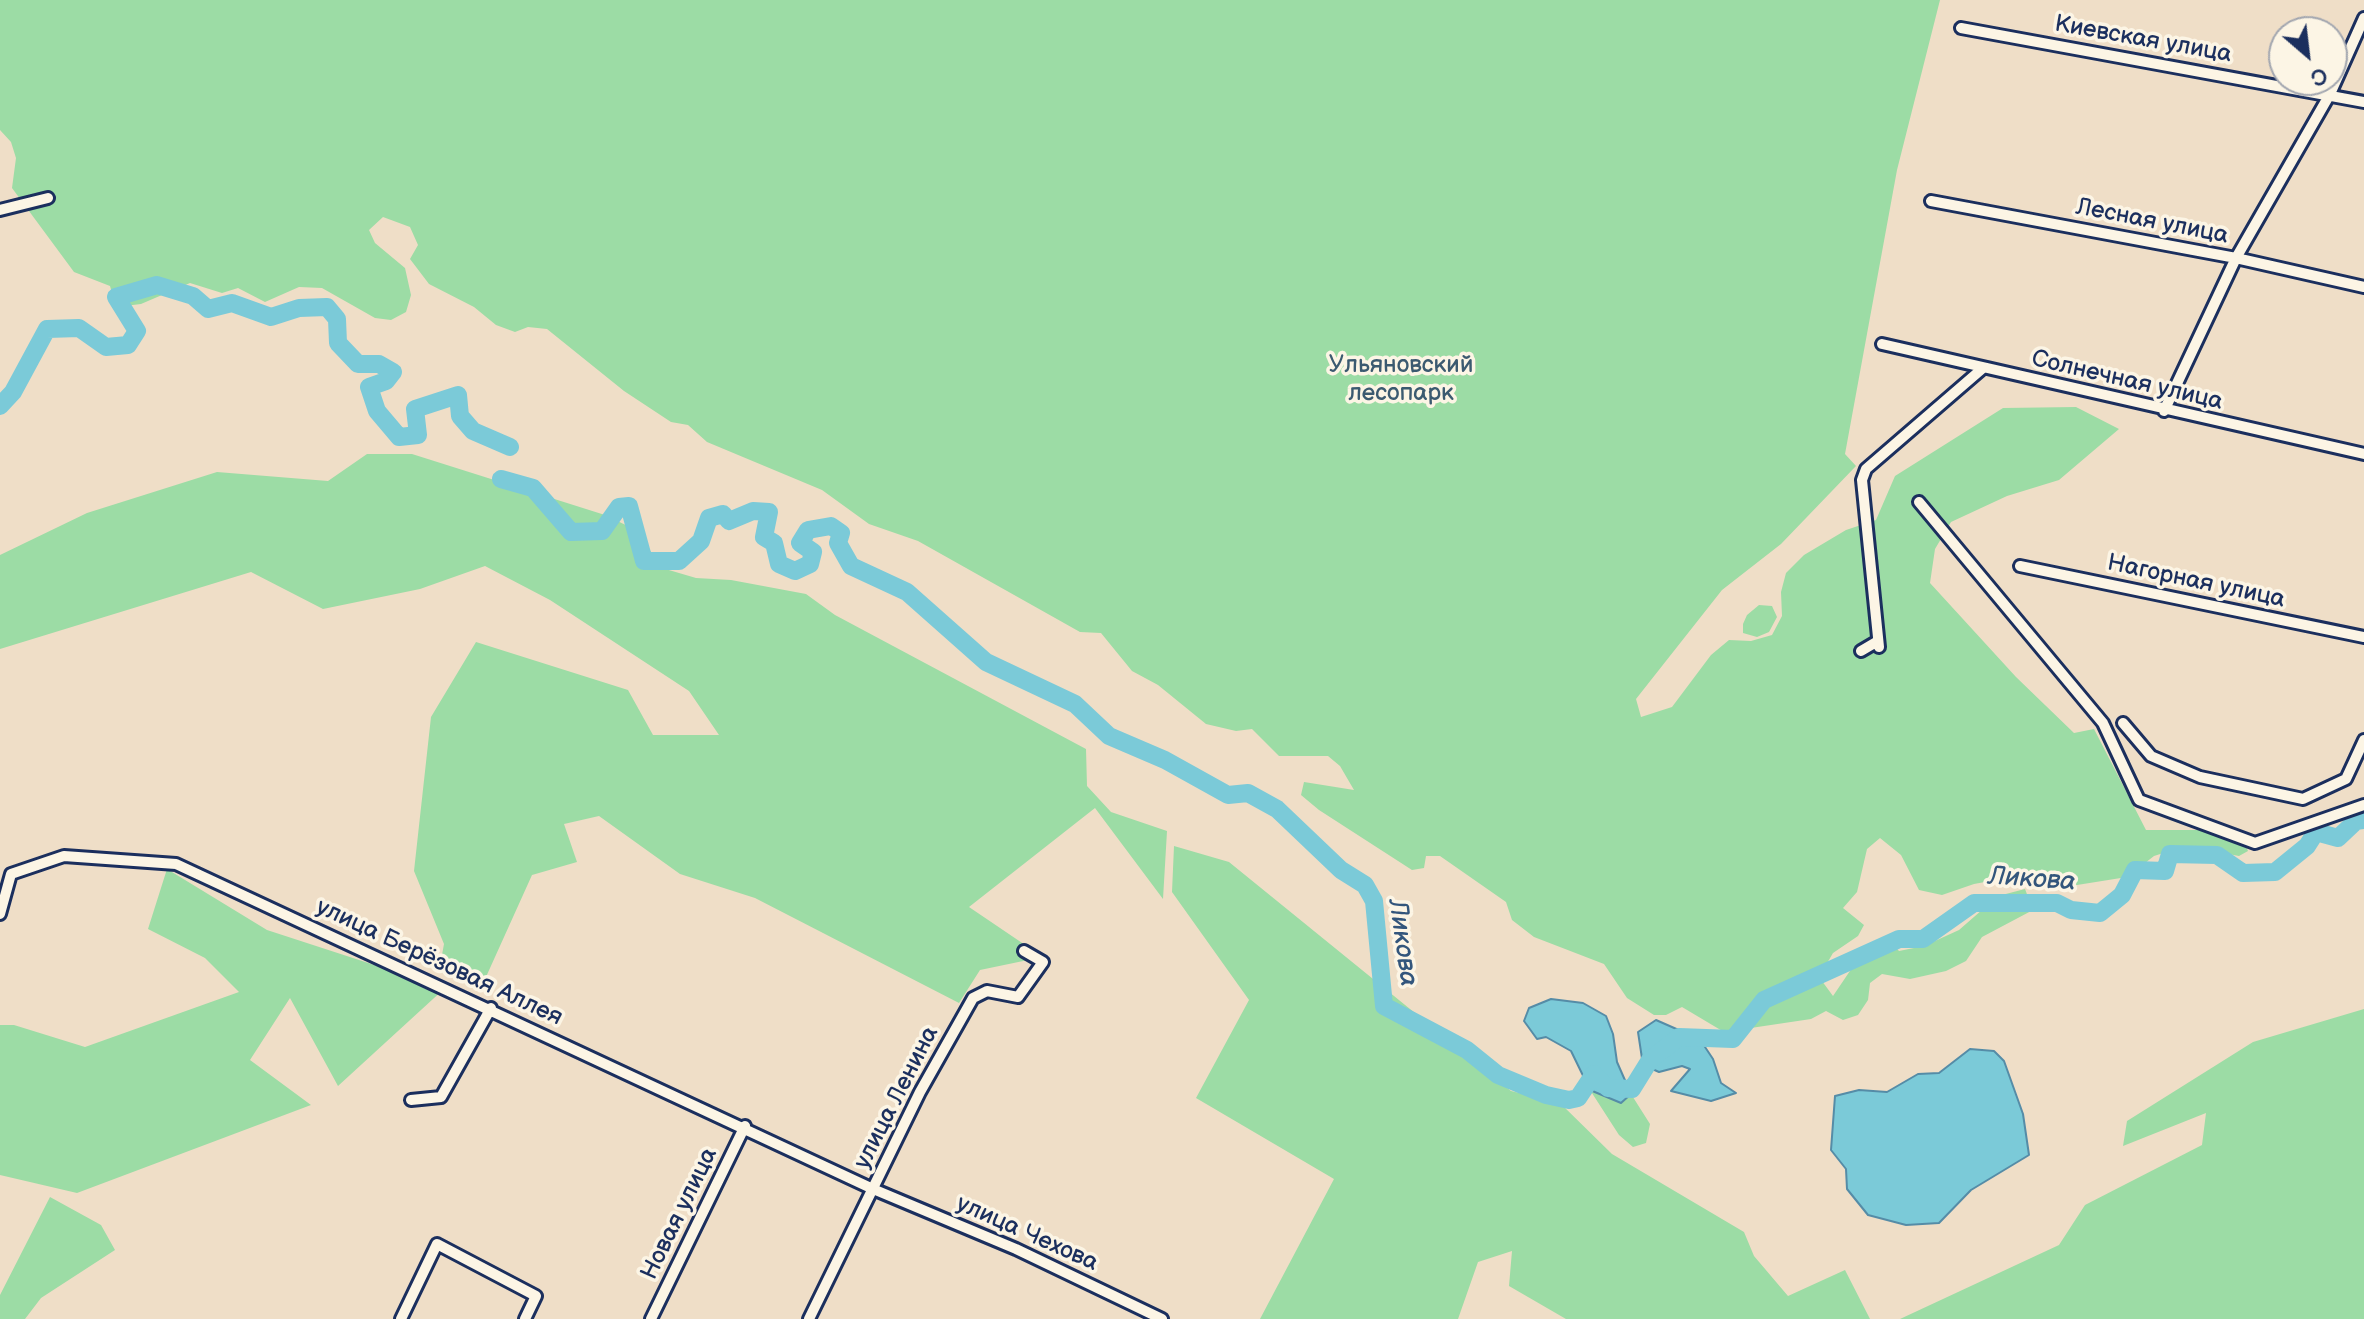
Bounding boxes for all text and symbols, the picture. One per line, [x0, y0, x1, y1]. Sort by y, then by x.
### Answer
street label: Киевская улица [2052, 10, 2234, 70]
north arrow [2268, 16, 2348, 96]
text: С [2305, 60, 2332, 91]
street label: Лесная улица [2073, 193, 2231, 251]
street label: Солнечная улица [2029, 345, 2225, 417]
park label: Ульяновский лесопарк [1329, 352, 1473, 408]
street label: Нагорная улица [2105, 549, 2287, 615]
water label: Ликова [1987, 861, 2077, 899]
street label: улица Берёзовая Аллея [311, 893, 567, 1033]
water label: Ликова [1380, 898, 1424, 988]
street label: улица Ленина [849, 1022, 945, 1174]
street label: Новая улица [636, 1143, 724, 1285]
street label: улица Чехова [952, 1190, 1102, 1278]

